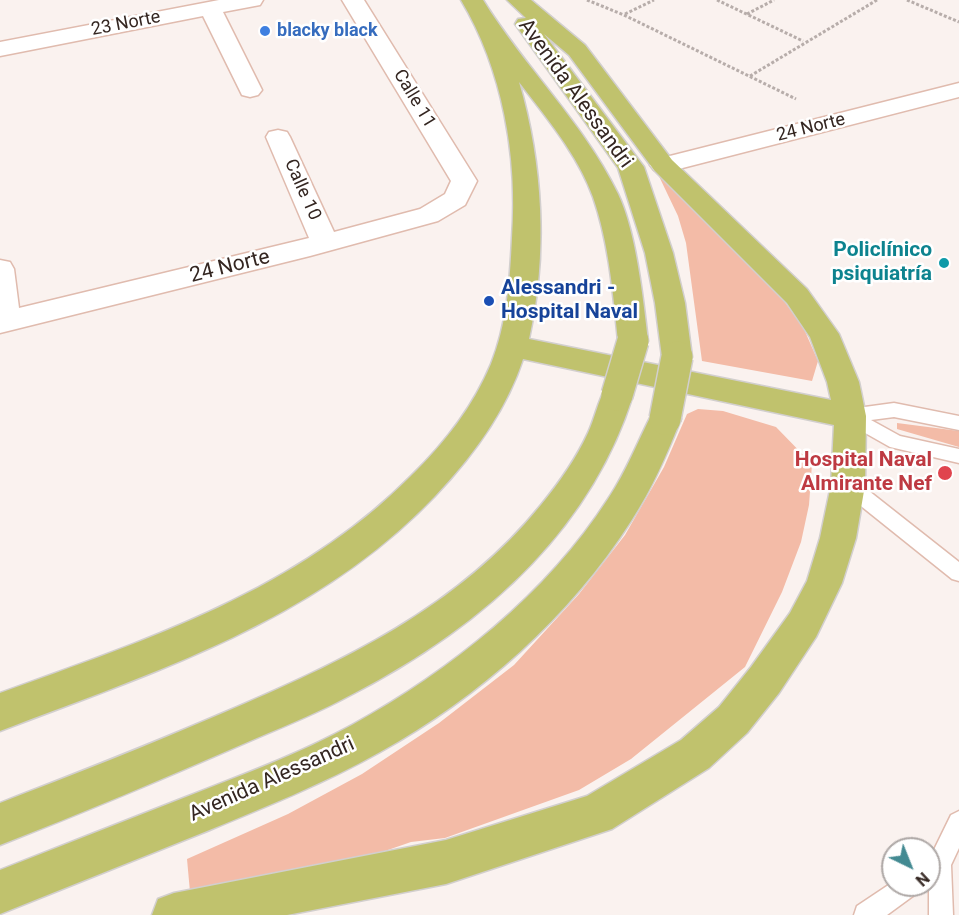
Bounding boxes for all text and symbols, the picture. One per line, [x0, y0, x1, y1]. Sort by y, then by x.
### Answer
street label: 23 Norte [90, 7, 162, 41]
street label: Avenida Alessandri [512, 14, 638, 174]
place label: blacky black [277, 20, 378, 42]
marker: blacky black [258, 24, 272, 38]
street label: Calle 11 [388, 66, 440, 132]
street label: 24 Norte [775, 109, 847, 147]
street label: Calle 10 [279, 156, 325, 224]
place label: Policlínico psiquiatría [832, 238, 932, 288]
street label: 24 Norte [187, 245, 273, 289]
marker: Policlínico psiquiatría [937, 256, 951, 270]
place label: Alessandri - Hospital Naval [501, 276, 638, 326]
marker: Alessandri - Hospital Naval [482, 294, 496, 308]
place label: Hospital Naval Almirante Nef [795, 448, 932, 498]
marker: Hospital Naval Almirante Nef [936, 464, 954, 482]
street label: Avenida Alessandri [185, 732, 359, 828]
north arrow [881, 837, 941, 897]
text: N [912, 868, 933, 890]

